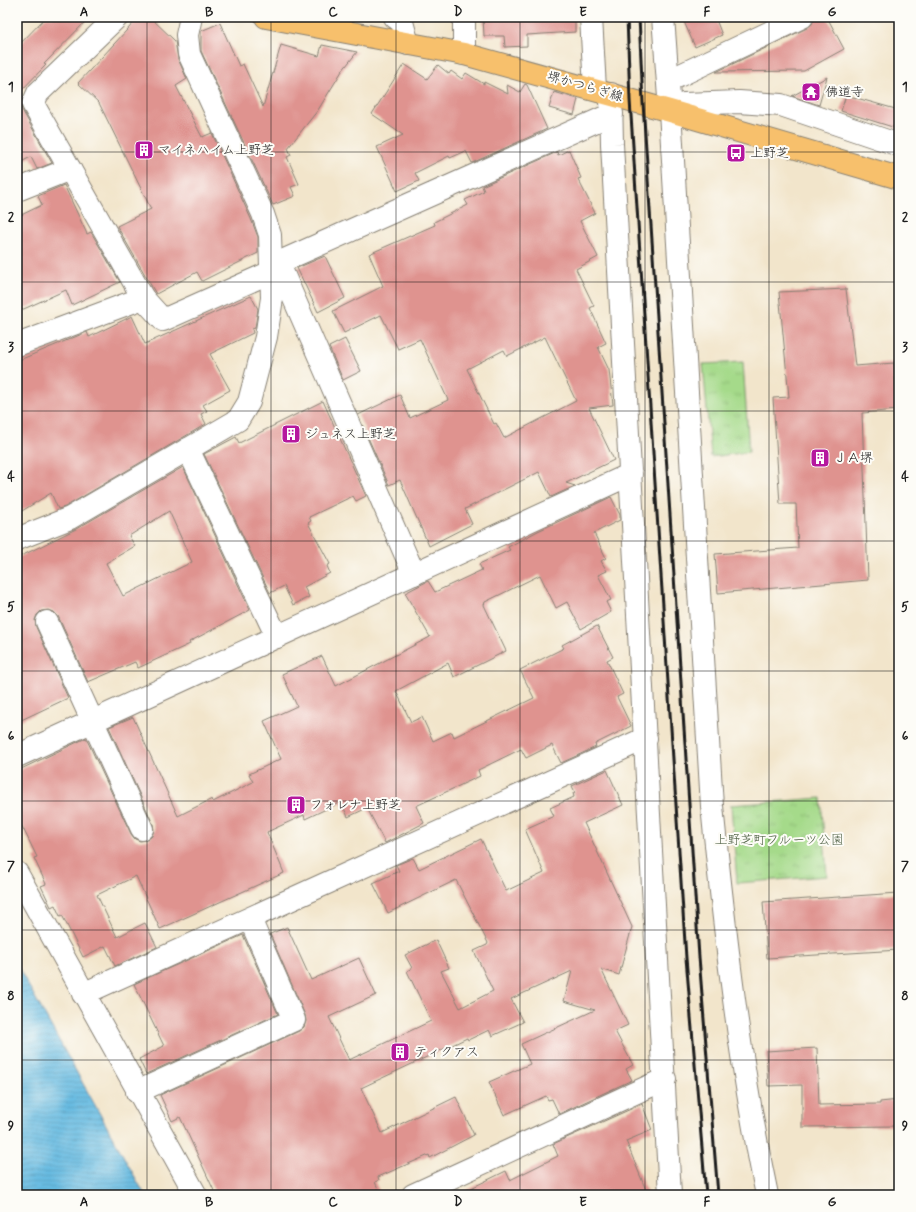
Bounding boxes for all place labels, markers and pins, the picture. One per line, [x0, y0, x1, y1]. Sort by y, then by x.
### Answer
temple icon: 佛道寺 [800, 81, 822, 103]
place label: 佛道寺 [825, 84, 864, 101]
building icon: マイネハイム上野芝 [133, 139, 155, 161]
place label: マイネハイム上野芝 [158, 142, 274, 159]
bus stop icon: 上野芝 [725, 142, 747, 164]
place label: 上野芝 [750, 145, 789, 162]
building icon: ジュネス上野芝 [280, 423, 302, 445]
place label: ジュネス上野芝 [305, 426, 396, 443]
building icon: ＪＡ堺 [809, 447, 831, 469]
place label: ＪＡ堺 [834, 450, 873, 467]
building icon: フォレナ上野芝 [285, 794, 307, 816]
place label: フォレナ上野芝 [310, 797, 401, 814]
building icon: ティクアス [389, 1041, 411, 1063]
place label: ティクアス [414, 1044, 479, 1061]

